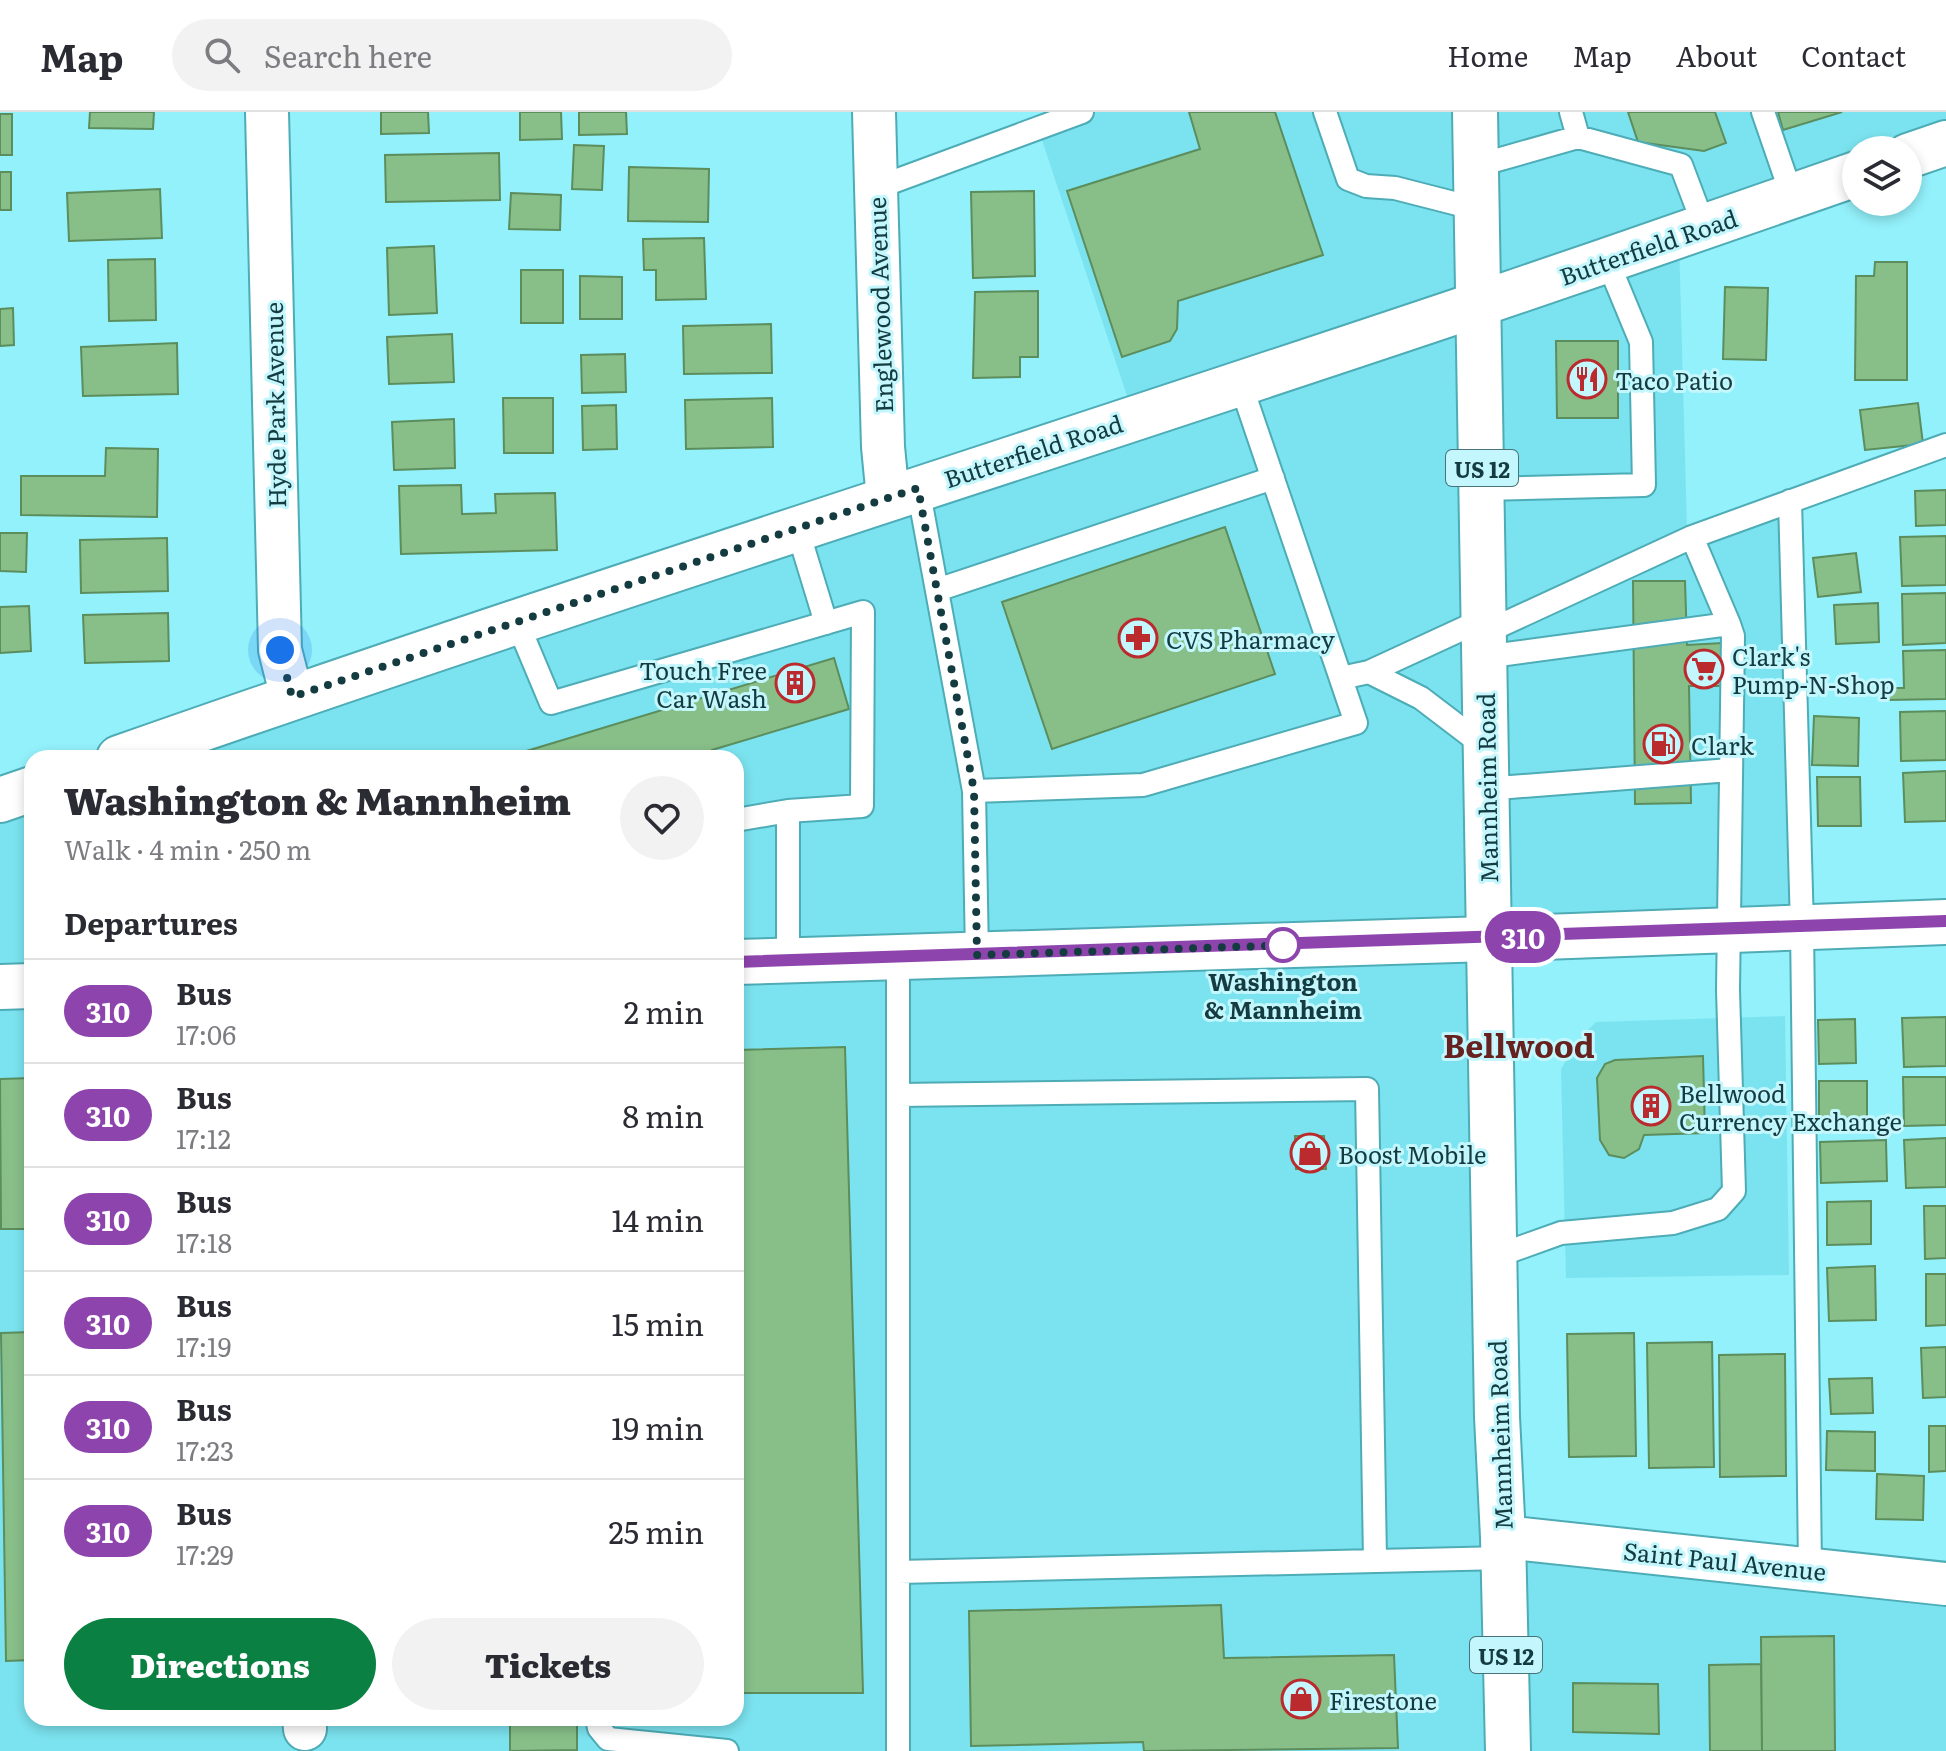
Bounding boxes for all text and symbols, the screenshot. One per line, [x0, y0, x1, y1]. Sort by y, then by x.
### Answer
search box [172, 19, 732, 91]
text: Map [40, 27, 124, 84]
icon: search [200, 33, 244, 77]
text: Search here [264, 33, 432, 77]
text: Home [1447, 34, 1528, 76]
text: Map [1572, 34, 1632, 76]
text: About [1676, 34, 1757, 76]
text: Contact [1801, 34, 1906, 76]
map controls [1842, 136, 1922, 216]
button: layers [1842, 136, 1922, 216]
street label: Englewood Avenue [858, 196, 900, 414]
street label: Butterfield Road [1554, 199, 1742, 293]
street label: Hyde Park Avenue [255, 302, 293, 508]
restaurant icon: Taco Patio [1566, 358, 1608, 400]
place label: Taco Patio [1615, 362, 1733, 397]
street label: Butterfield Road [939, 404, 1127, 495]
road number: US 12 [1446, 450, 1518, 486]
pharmacy icon: CVS Pharmacy [1117, 617, 1159, 659]
place label: CVS Pharmacy [1166, 621, 1335, 656]
your location [260, 630, 300, 670]
place label: Clark's Pump-N-Shop [1732, 638, 1895, 701]
supermarket icon: Clark's Pump-N-Shop [1683, 648, 1725, 690]
place label: Touch Free Car Wash [639, 652, 767, 715]
building icon: Touch Free Car Wash [774, 662, 816, 704]
street label: Mannheim Road [1467, 692, 1505, 883]
fuel station icon: Clark [1642, 723, 1684, 765]
place label: Clark [1691, 727, 1754, 762]
text: Washington & Mannheim [64, 770, 571, 827]
button: heart [620, 776, 704, 860]
text: Walk · 4 min · 250 m [64, 829, 311, 868]
text: Departures [64, 900, 238, 944]
line badge: 310 [1477, 911, 1569, 963]
text: 310 [1501, 916, 1545, 958]
marker: Washington & Mannheim [1266, 928, 1300, 962]
place label: Washington & Mannheim [1204, 963, 1362, 1026]
text: Bus [176, 970, 232, 1014]
text: 2 min [624, 989, 704, 1033]
text: 310 [86, 990, 130, 1032]
text: 17:06 [176, 1014, 236, 1053]
district label: Bellwood [1443, 1020, 1595, 1068]
text: Bus [176, 1074, 232, 1118]
place label: Bellwood Currency Exchange [1679, 1075, 1902, 1138]
building icon: Bellwood Currency Exchange [1630, 1085, 1672, 1127]
text: 8 min [623, 1093, 704, 1137]
text: 310 [86, 1094, 130, 1136]
text: 17:12 [176, 1118, 231, 1157]
shop icon: Boost Mobile [1289, 1132, 1331, 1174]
place label: Boost Mobile [1338, 1136, 1486, 1171]
text: Bus [176, 1178, 232, 1222]
text: 14 min [612, 1197, 704, 1241]
text: 310 [86, 1198, 130, 1240]
text: 17:18 [176, 1222, 232, 1261]
text: Bus [176, 1282, 232, 1326]
text: 15 min [612, 1301, 704, 1345]
text: 310 [86, 1302, 130, 1344]
text: 17:19 [176, 1326, 231, 1365]
street label: Mannheim Road [1478, 1339, 1520, 1531]
text: Bus [176, 1386, 232, 1430]
text: 19 min [611, 1405, 704, 1449]
text: 310 [86, 1406, 130, 1448]
text: 17:23 [176, 1430, 234, 1469]
text: Bus [176, 1490, 232, 1534]
text: 25 min [609, 1509, 704, 1553]
text: 310 [86, 1510, 130, 1552]
street label: Saint Paul Avenue [1622, 1532, 1828, 1588]
text: 17:29 [176, 1534, 234, 1573]
button: Directions [64, 1618, 376, 1710]
button: Tickets [392, 1618, 704, 1710]
road number: US 12 [1470, 1637, 1542, 1673]
shop icon: Firestone [1280, 1678, 1322, 1720]
place label: Firestone [1329, 1682, 1437, 1717]

